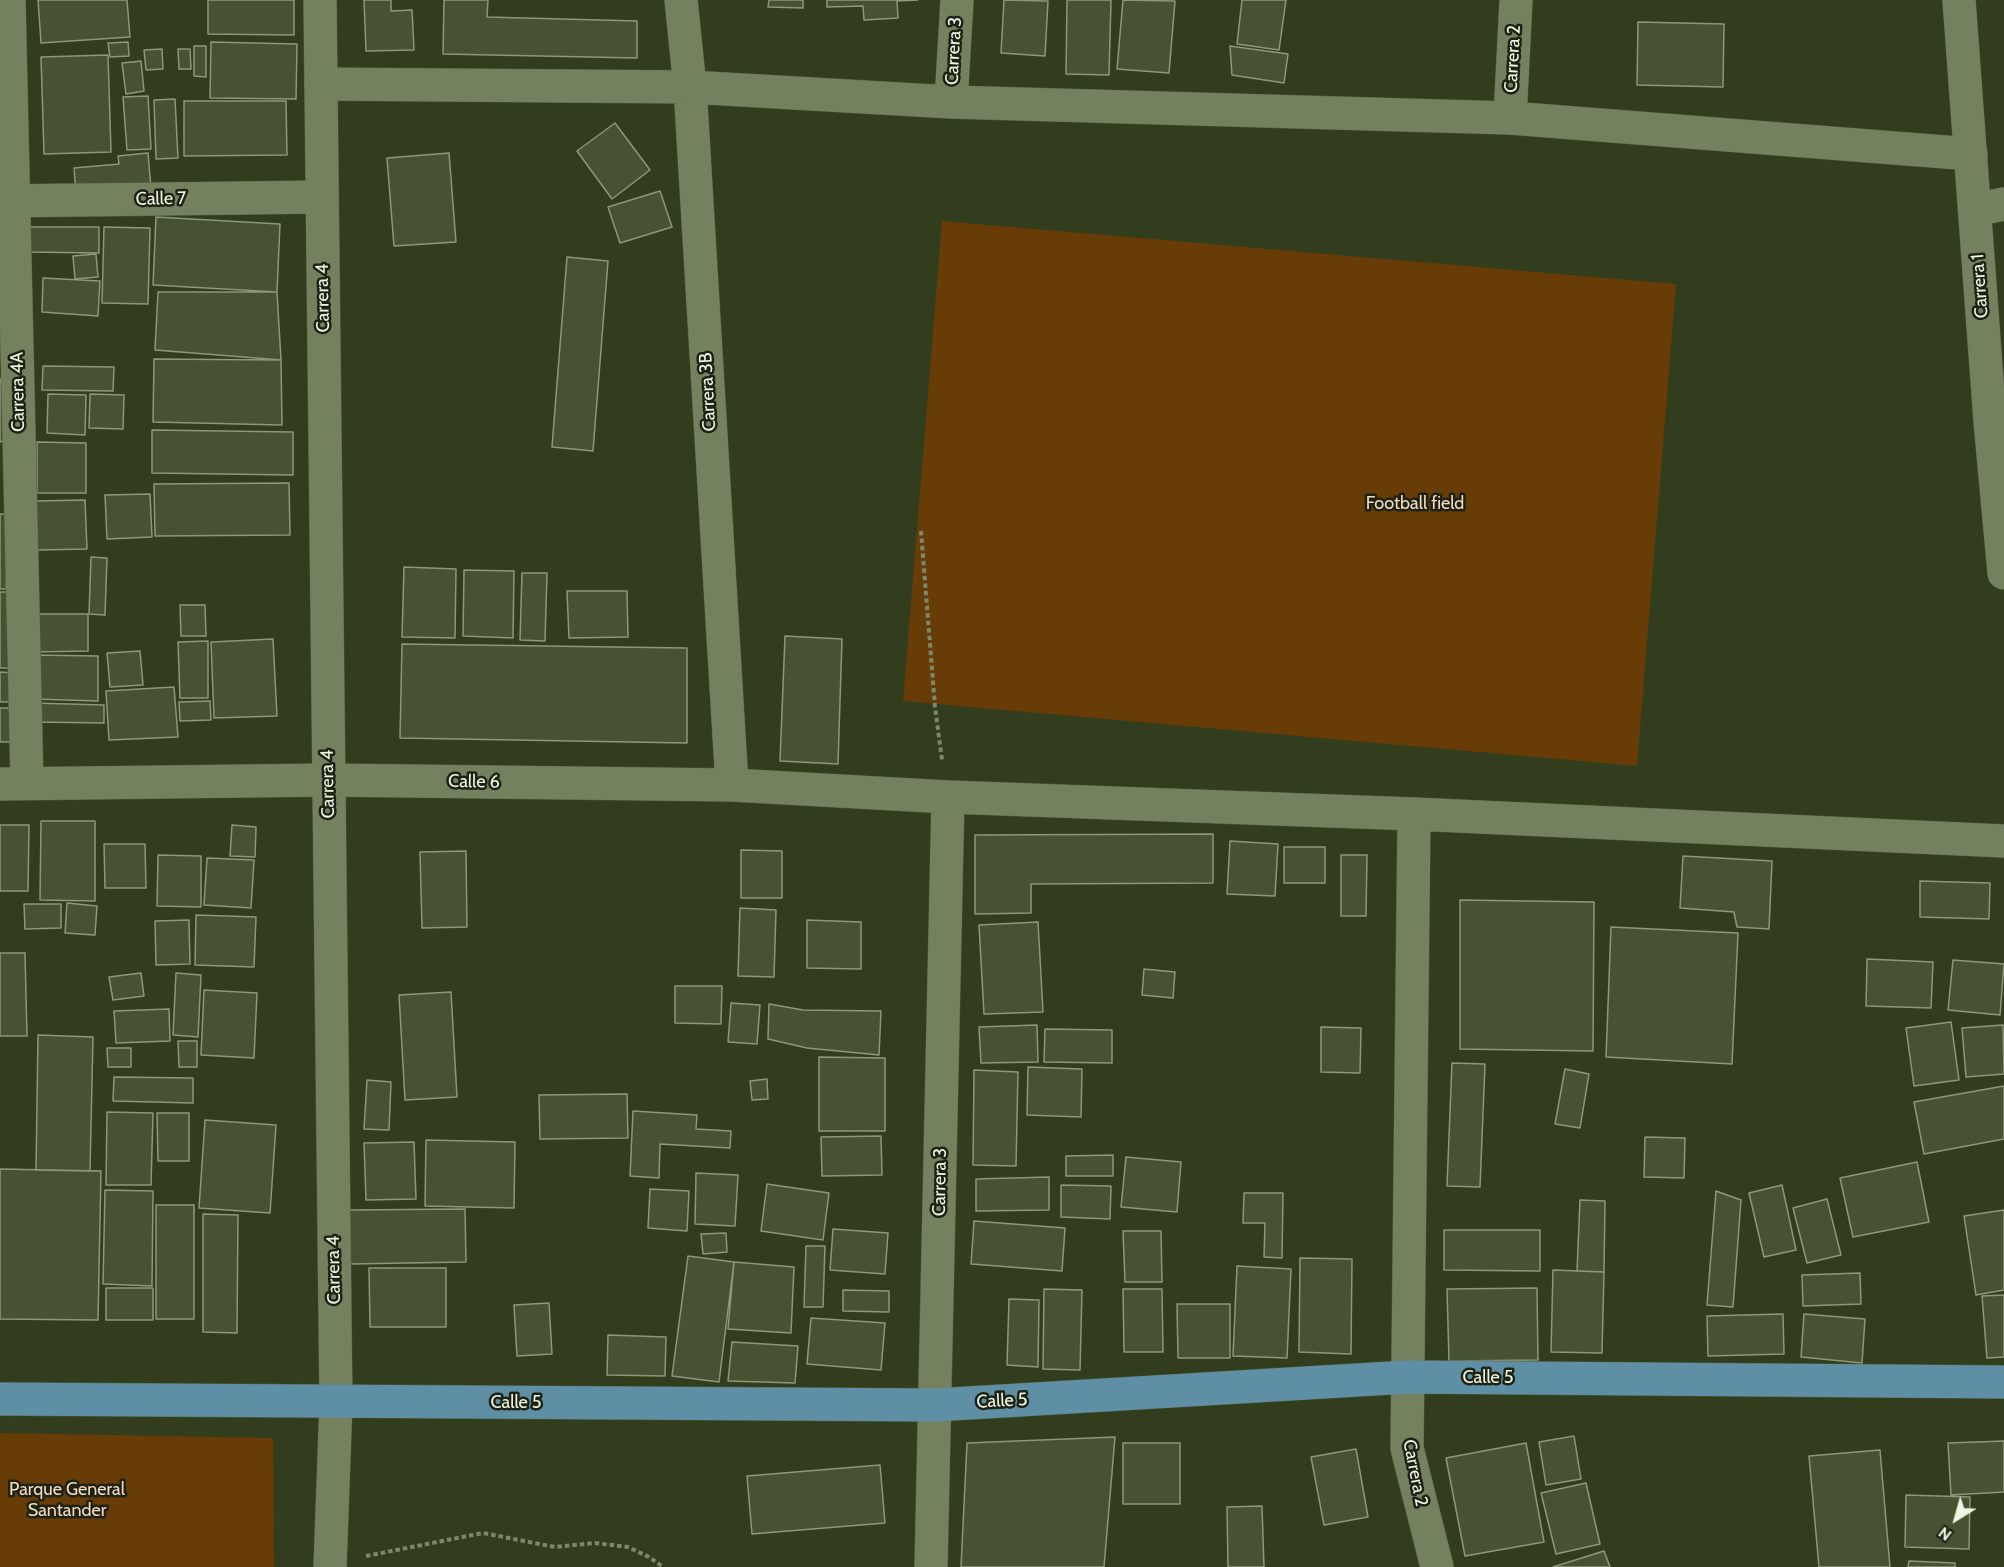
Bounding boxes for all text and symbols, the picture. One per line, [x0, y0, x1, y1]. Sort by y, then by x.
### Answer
street label: Carrera 3 [941, 16, 967, 86]
street label: Carrera 2 [1500, 25, 1526, 93]
street label: Calle 7 [136, 188, 186, 210]
street label: Carrera 1 [1967, 253, 1993, 319]
street label: Carrera 4 [312, 263, 334, 333]
street label: Carrera 4A [7, 352, 29, 432]
street label: Carrera 3B [695, 352, 721, 432]
park label: Football field [1366, 493, 1464, 515]
street label: Carrera 4 [317, 749, 339, 819]
street label: Calle 6 [448, 771, 500, 793]
street label: Carrera 3 [929, 1148, 951, 1216]
street label: Carrera 4 [323, 1235, 345, 1305]
street label: Calle 5 [1462, 1367, 1514, 1389]
street label: Calle 5 [976, 1389, 1028, 1413]
street label: Calle 5 [490, 1392, 542, 1414]
street label: Carrera 2 [1398, 1438, 1432, 1508]
park label: Parque General Santander [9, 1479, 125, 1522]
north arrow [1926, 1489, 1986, 1549]
text: N [1935, 1523, 1955, 1545]

